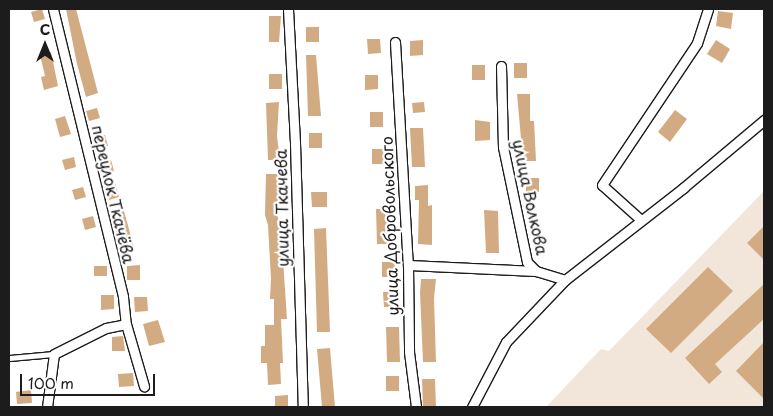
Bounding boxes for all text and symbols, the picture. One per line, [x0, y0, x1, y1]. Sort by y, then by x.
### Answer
text: С [40, 19, 50, 40]
north arrow [20, 20, 70, 70]
street label: переулок Ткачёва [89, 123, 139, 265]
street label: улица Добровольского [376, 135, 402, 317]
street label: улица Волкова [509, 137, 553, 257]
street label: улица Ткачева [270, 149, 292, 267]
scale bar [22, 364, 158, 396]
text: 100 m [28, 371, 74, 394]

